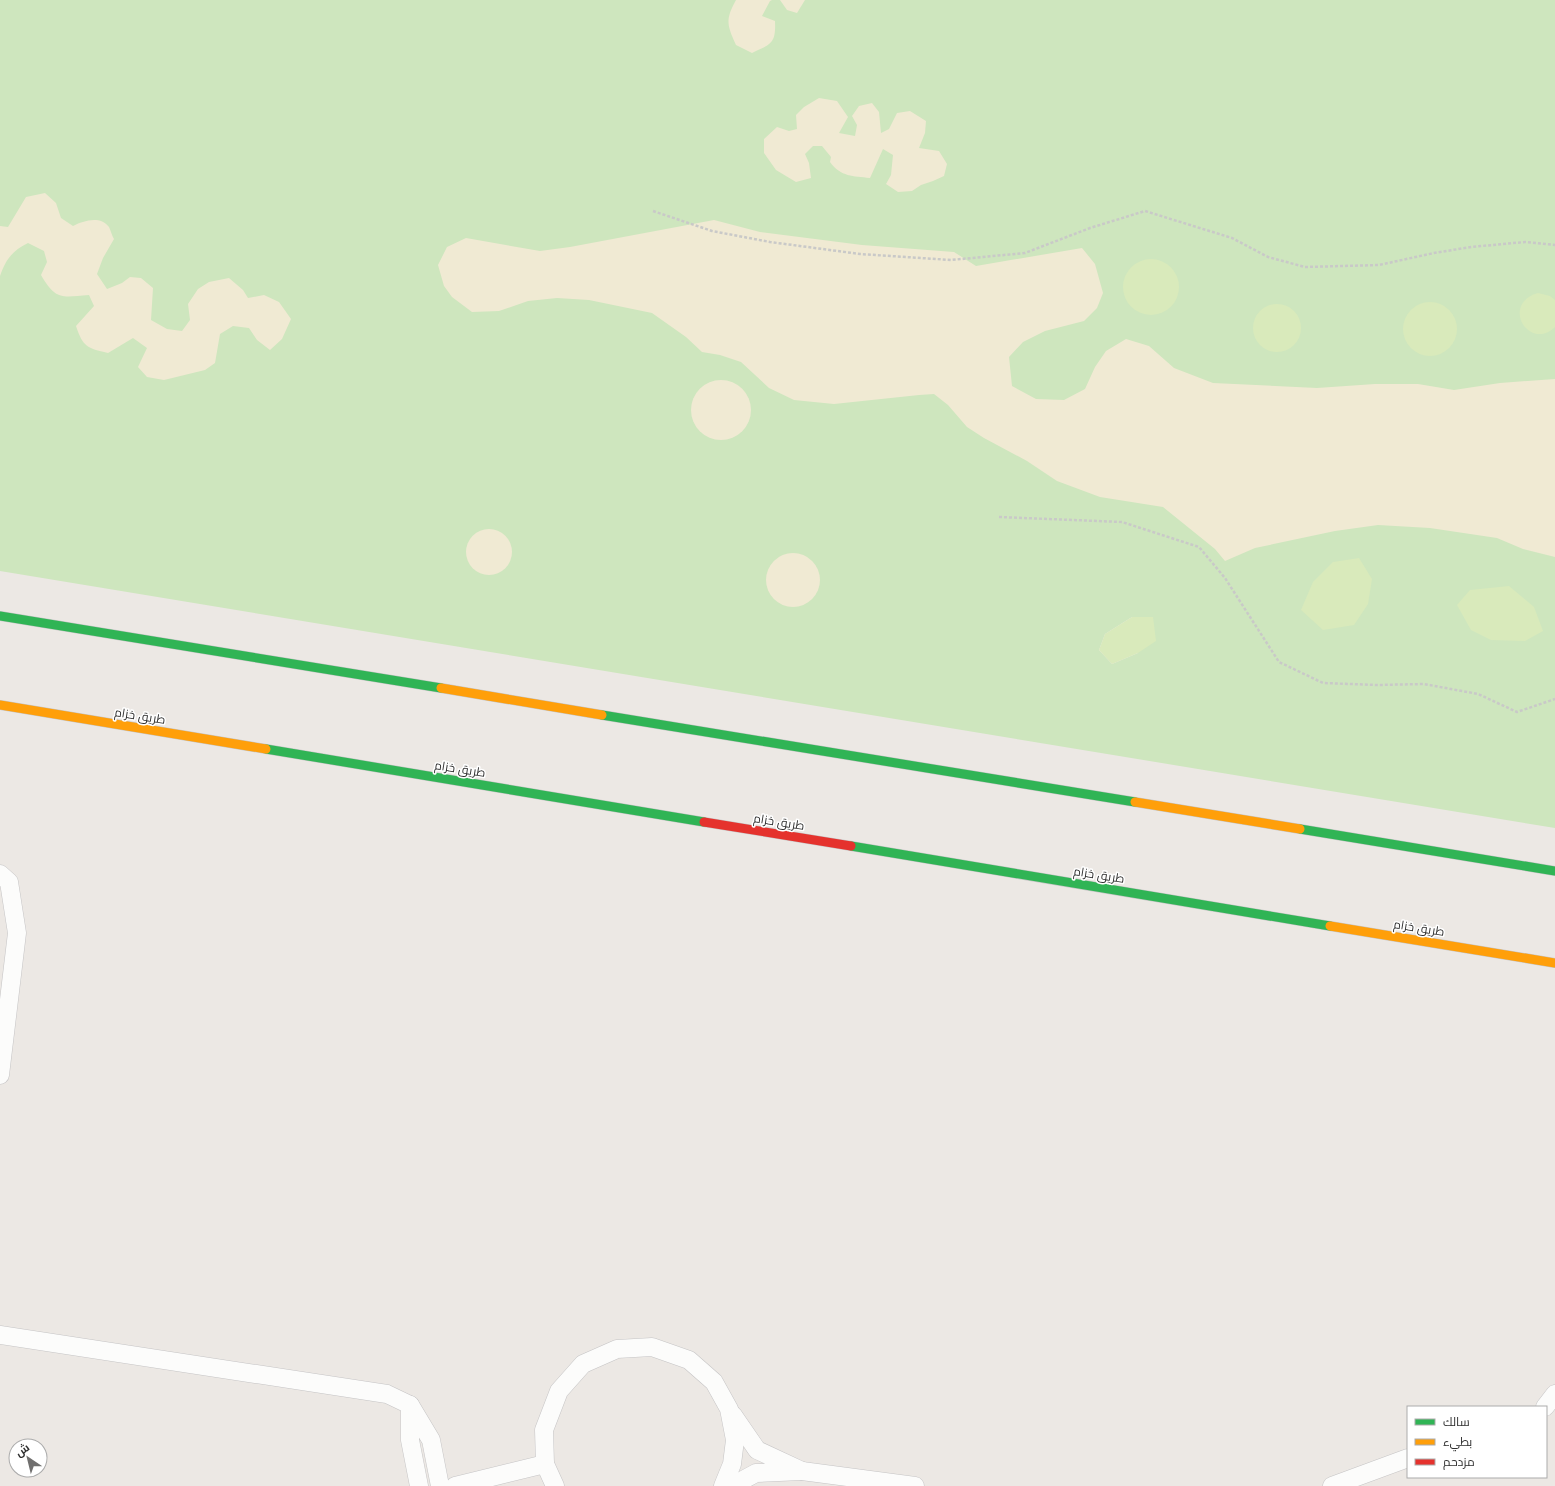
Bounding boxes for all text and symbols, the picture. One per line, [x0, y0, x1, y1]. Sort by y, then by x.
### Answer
street label: طريق خزام [113, 705, 167, 728]
street label: طريق خزام [433, 758, 487, 781]
street label: طريق خزام [752, 811, 806, 834]
street label: طريق خزام [1072, 864, 1126, 887]
street label: طريق خزام [1392, 917, 1446, 940]
legend [1407, 1406, 1547, 1478]
text: سالك [1443, 1415, 1470, 1429]
text: بطيء [1443, 1435, 1472, 1452]
north arrow [8, 1438, 48, 1478]
text: ش [13, 1441, 32, 1460]
text: مزدحم [1443, 1455, 1475, 1470]

